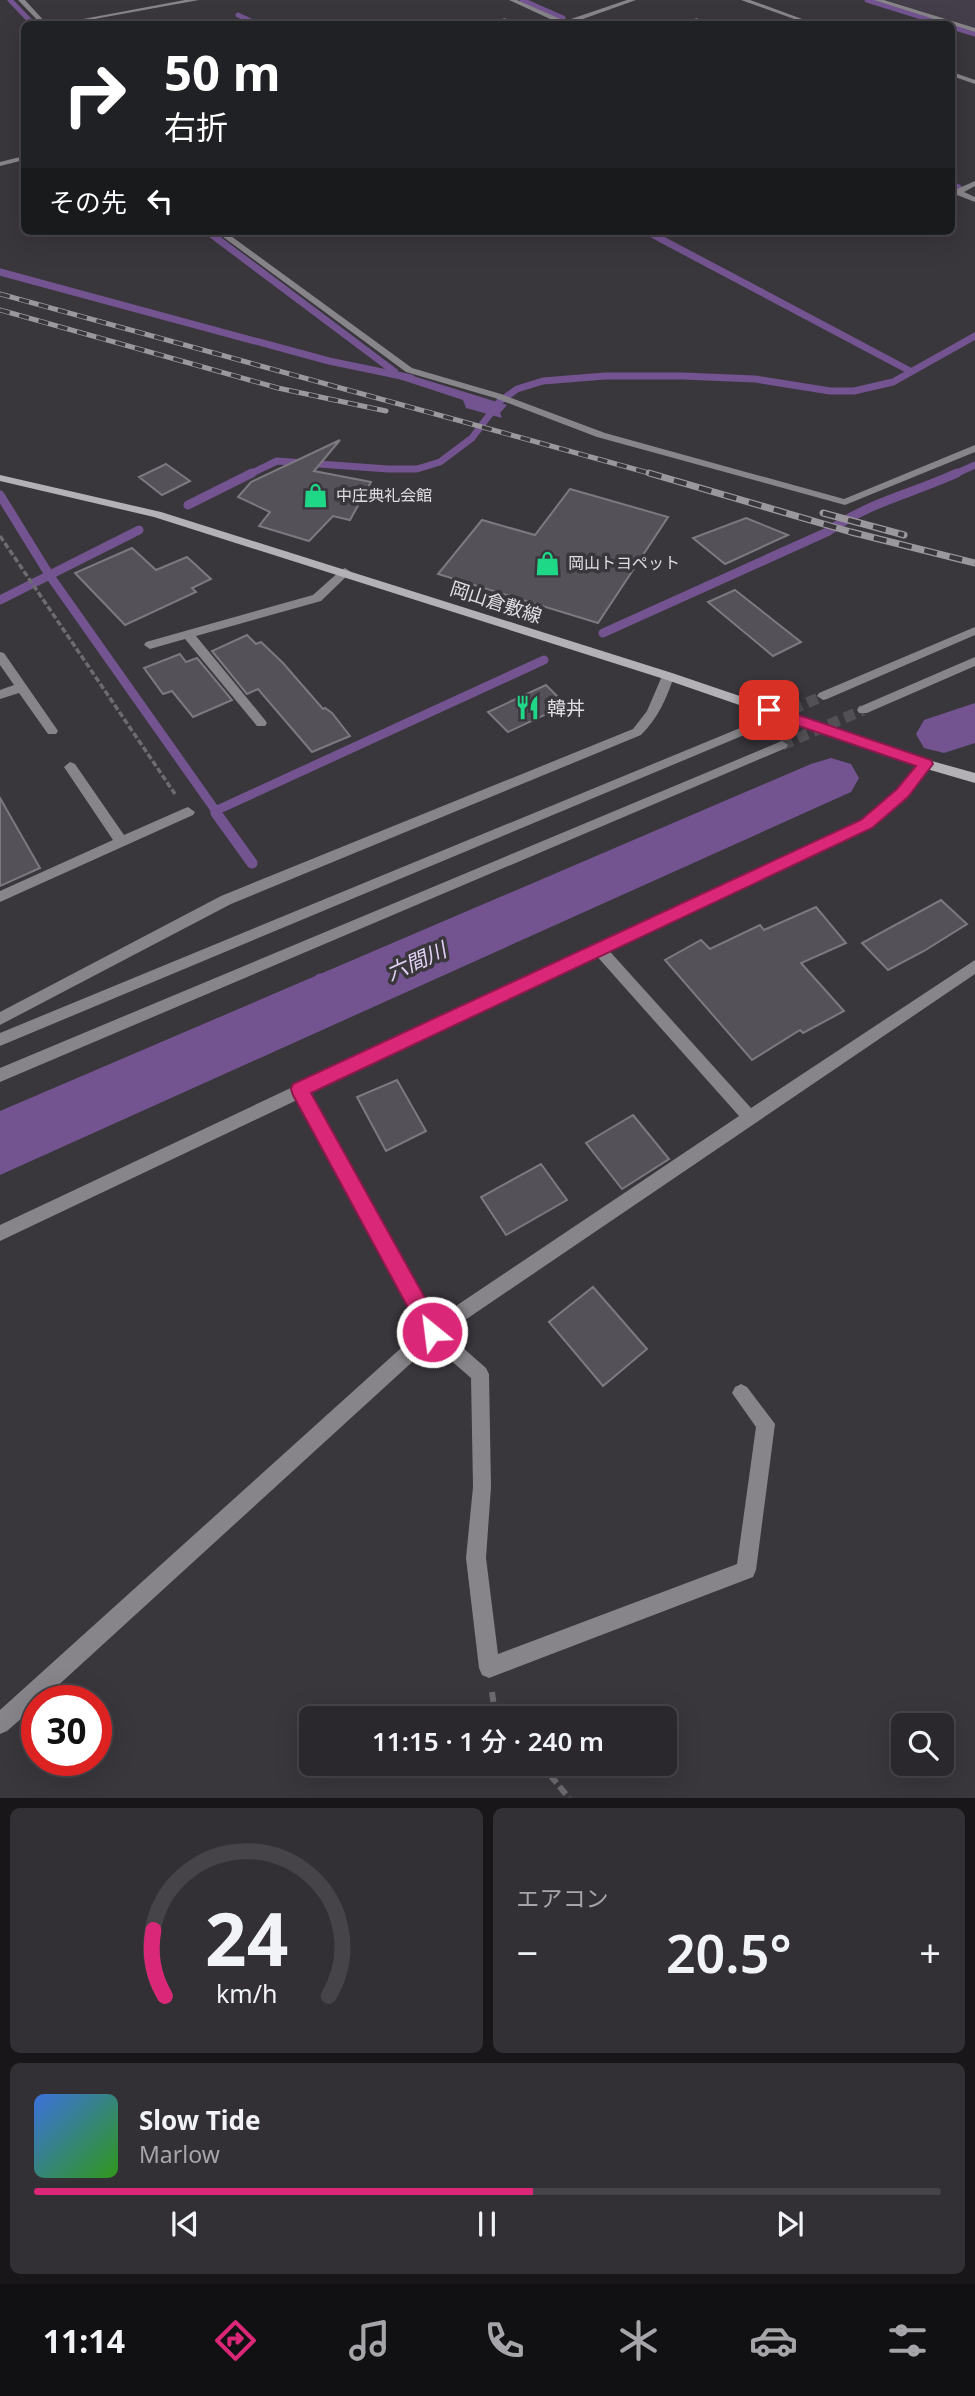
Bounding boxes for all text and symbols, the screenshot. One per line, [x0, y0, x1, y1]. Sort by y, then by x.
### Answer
text: 50 m [164, 39, 281, 105]
icon: right [49, 49, 140, 140]
text: 右折 [164, 105, 228, 148]
icon: left [141, 182, 179, 220]
text: その先 [49, 184, 127, 220]
shop icon: 中庄典礼会館 [302, 481, 330, 509]
place label: 中庄典礼会館 [336, 484, 432, 506]
shop icon: 岡山トヨペット [534, 549, 562, 577]
place label: 岡山トヨペット [568, 552, 680, 574]
street label: 岡山倉敷線 [447, 575, 545, 629]
pin [739, 680, 799, 740]
icon: arrive [750, 691, 788, 729]
restaurant icon: 韓丼 [513, 694, 541, 722]
place label: 韓丼 [547, 695, 585, 721]
water label: 六間川 [382, 935, 452, 987]
position arrow [395, 1295, 469, 1369]
speed limit sign: 30 [21, 1685, 112, 1776]
map controls [891, 1713, 954, 1776]
button: search [891, 1713, 954, 1776]
text: 11:15 · 1 分 · 240 m [372, 1723, 604, 1759]
text: エアコン [517, 1882, 609, 1914]
text: 24 [205, 1889, 288, 1988]
text: 20.5° [666, 1917, 792, 1988]
text: − [517, 1926, 538, 1978]
text: + [919, 1926, 941, 1978]
text: km/h [215, 1976, 277, 2010]
text: Slow Tide [139, 2102, 261, 2138]
text: Marlow [139, 2138, 220, 2170]
icon: previous [166, 2205, 204, 2243]
icon: pause [468, 2205, 506, 2243]
icon: next [771, 2205, 809, 2243]
icon: directions [211, 2316, 260, 2365]
icon: music [345, 2316, 394, 2365]
icon: phone [480, 2316, 529, 2365]
icon: climate [614, 2316, 663, 2365]
icon: car [749, 2316, 798, 2365]
icon: filters [883, 2316, 932, 2365]
text: 11:14 [43, 2319, 125, 2362]

